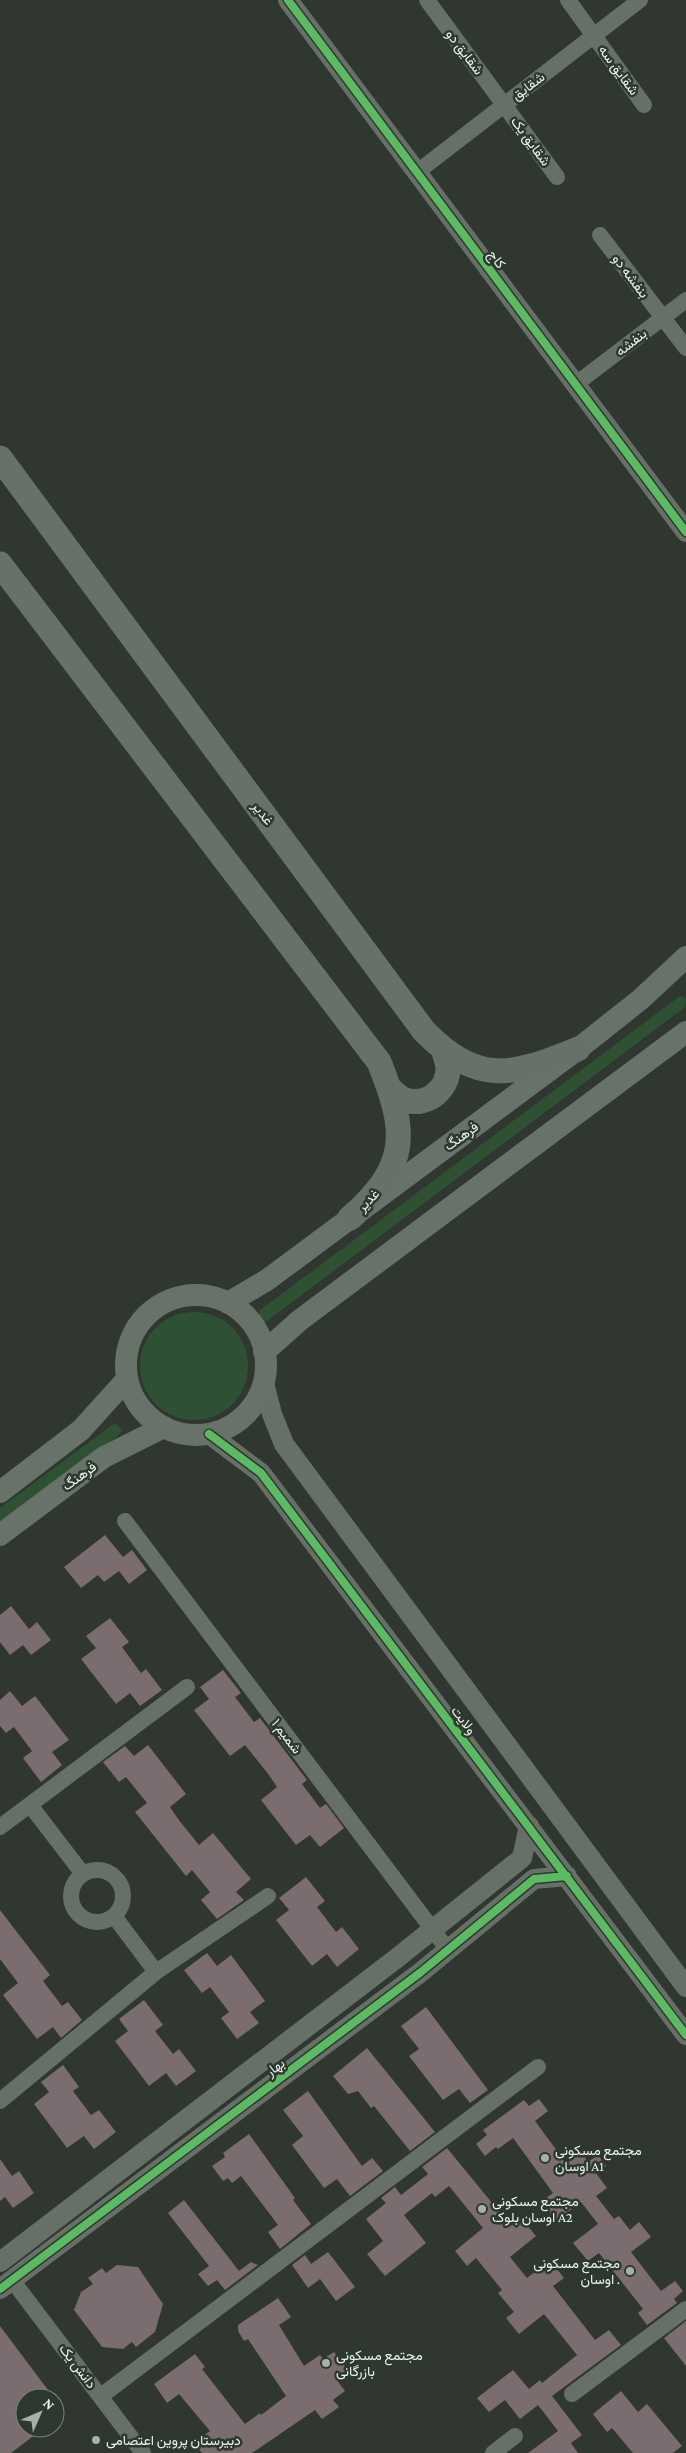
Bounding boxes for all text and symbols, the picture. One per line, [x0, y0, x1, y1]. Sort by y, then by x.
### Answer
street label: شقایق دو [442, 26, 487, 78]
street label: شقایق سه [595, 42, 642, 99]
street label: شقایق [508, 69, 548, 104]
street label: شقایق یک [507, 113, 554, 169]
street label: کاج [482, 246, 509, 273]
street label: بنفشه دو [609, 251, 653, 302]
street label: بنفشه [612, 325, 650, 360]
street label: غدیر [248, 797, 277, 828]
street label: فرهنگ [441, 1118, 482, 1155]
street label: غدیر [353, 1185, 383, 1216]
street label: فرهنگ [59, 1458, 100, 1495]
street label: ولایت [447, 1703, 480, 1738]
street label: شمیم ۱ [268, 1715, 305, 1757]
street label: بهار [262, 2055, 288, 2081]
place label: مجتمع مسکونی اوسان A1 [555, 2142, 642, 2175]
marker: مجتمع مسکونی اوسان A1 [539, 2152, 551, 2164]
place label: مجتمع مسکونی اوسان بلوک A2 [492, 2193, 579, 2226]
marker: مجتمع مسکونی اوسان بلوک A2 [476, 2203, 488, 2215]
place label: مجتمع مسکونی اوسان . [533, 2255, 620, 2288]
marker: مجتمع مسکونی اوسان . [624, 2265, 636, 2277]
street label: دانش یک [55, 2341, 100, 2392]
place label: مجتمع مسکونی بازرگانی [336, 2347, 423, 2380]
marker: مجتمع مسکونی بازرگانی [320, 2357, 332, 2369]
north arrow [15, 2388, 65, 2438]
text: N [40, 2395, 59, 2413]
place label: دبیرستان پروین اعتصامی [106, 2432, 241, 2450]
marker: دبیرستان پروین اعتصامی [90, 2434, 102, 2446]

